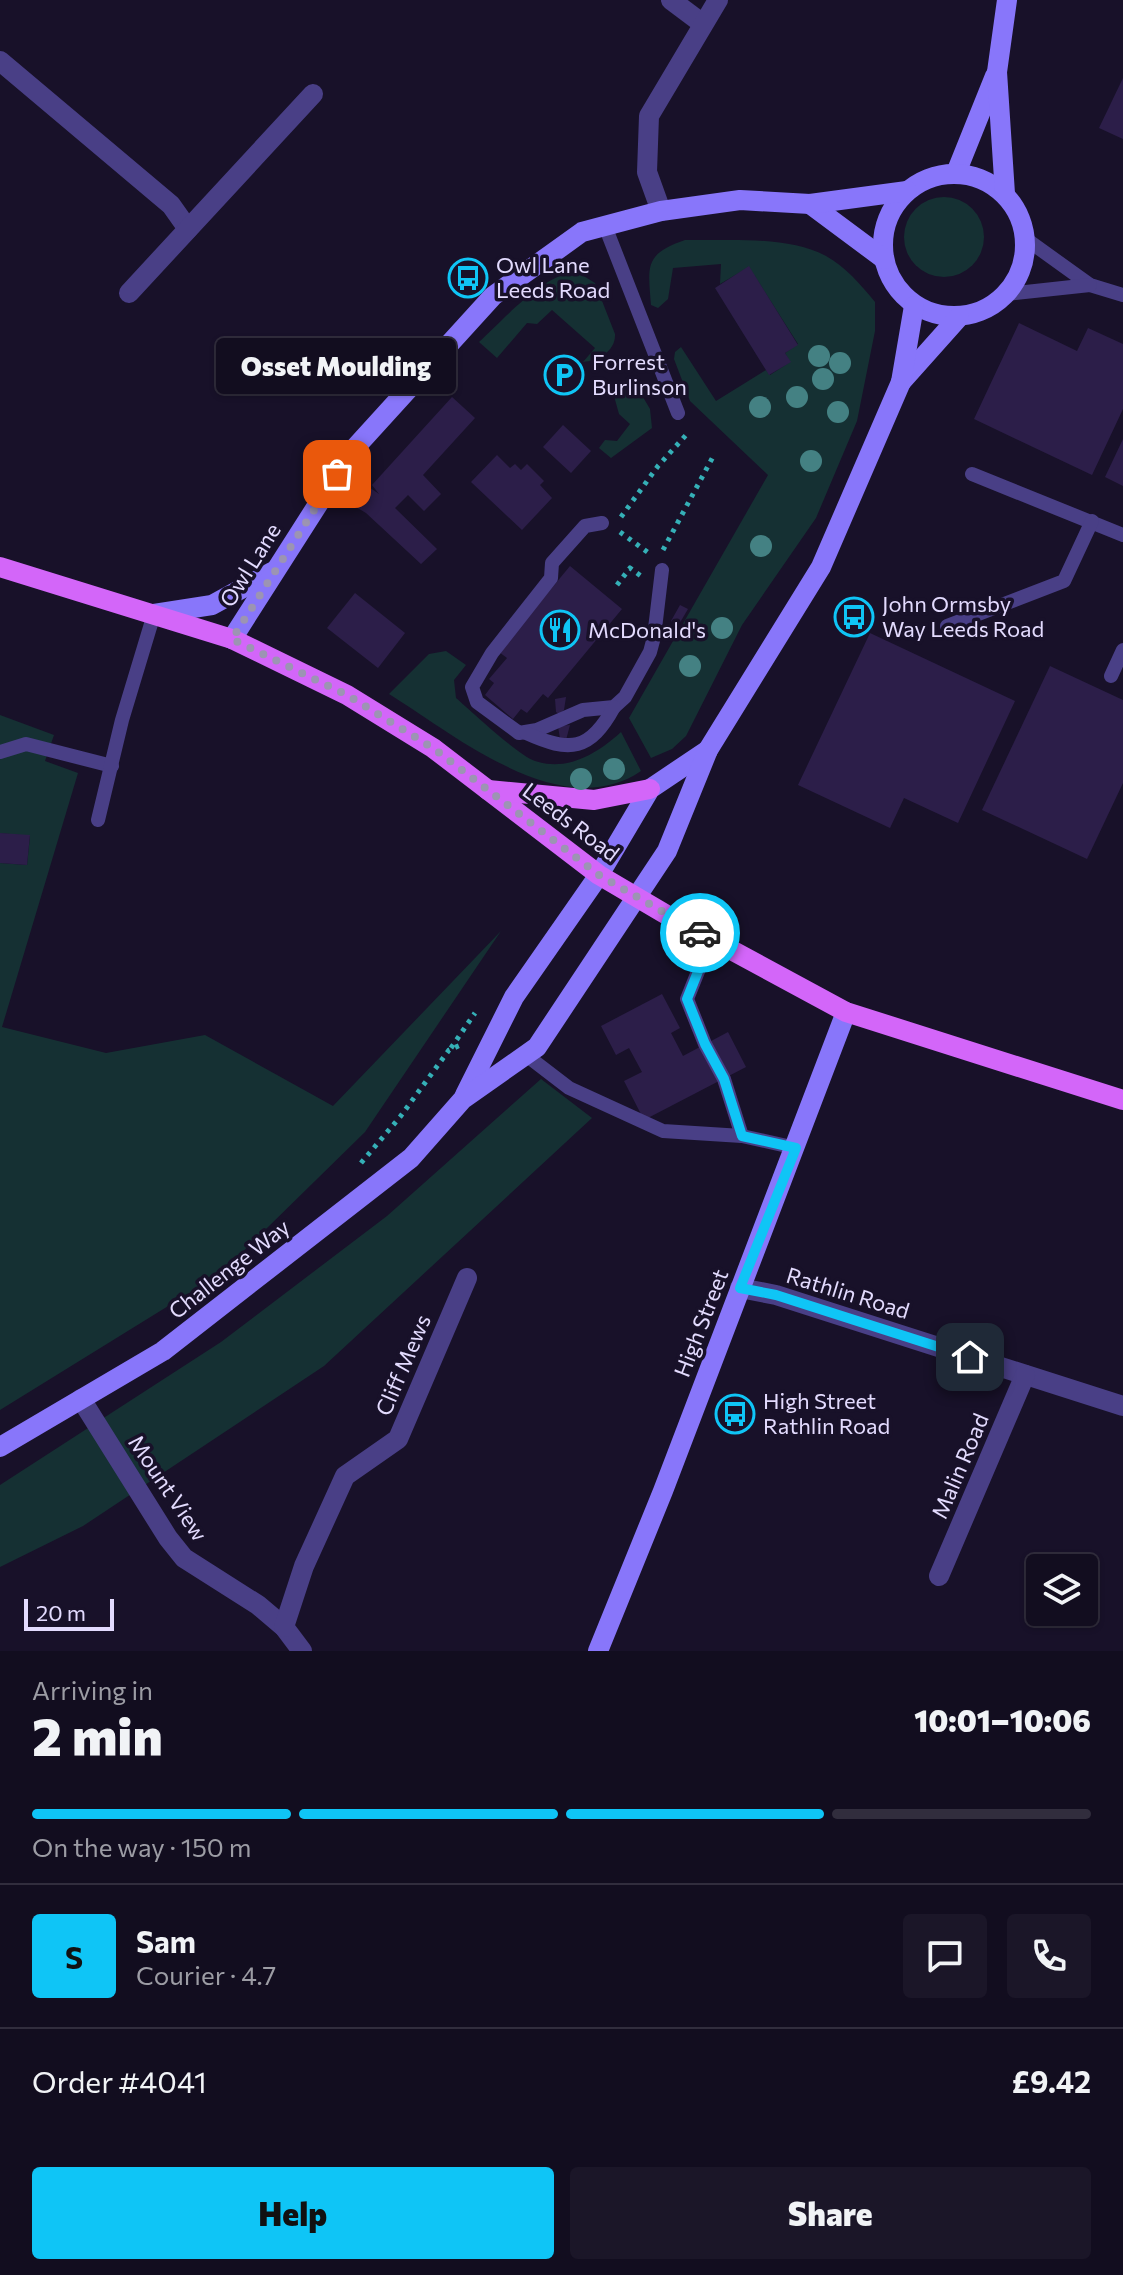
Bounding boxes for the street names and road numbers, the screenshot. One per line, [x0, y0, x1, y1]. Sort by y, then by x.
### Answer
street label: Owl Lane [213, 518, 286, 612]
street label: Leeds Road [518, 776, 625, 867]
street label: Challenge Way [163, 1213, 295, 1324]
street label: Rathlin Road [783, 1261, 913, 1324]
street label: High Street [668, 1265, 733, 1380]
street label: Cliff Mews [369, 1310, 436, 1419]
street label: Malin Road [925, 1409, 994, 1523]
street label: Mount View [123, 1430, 214, 1546]

